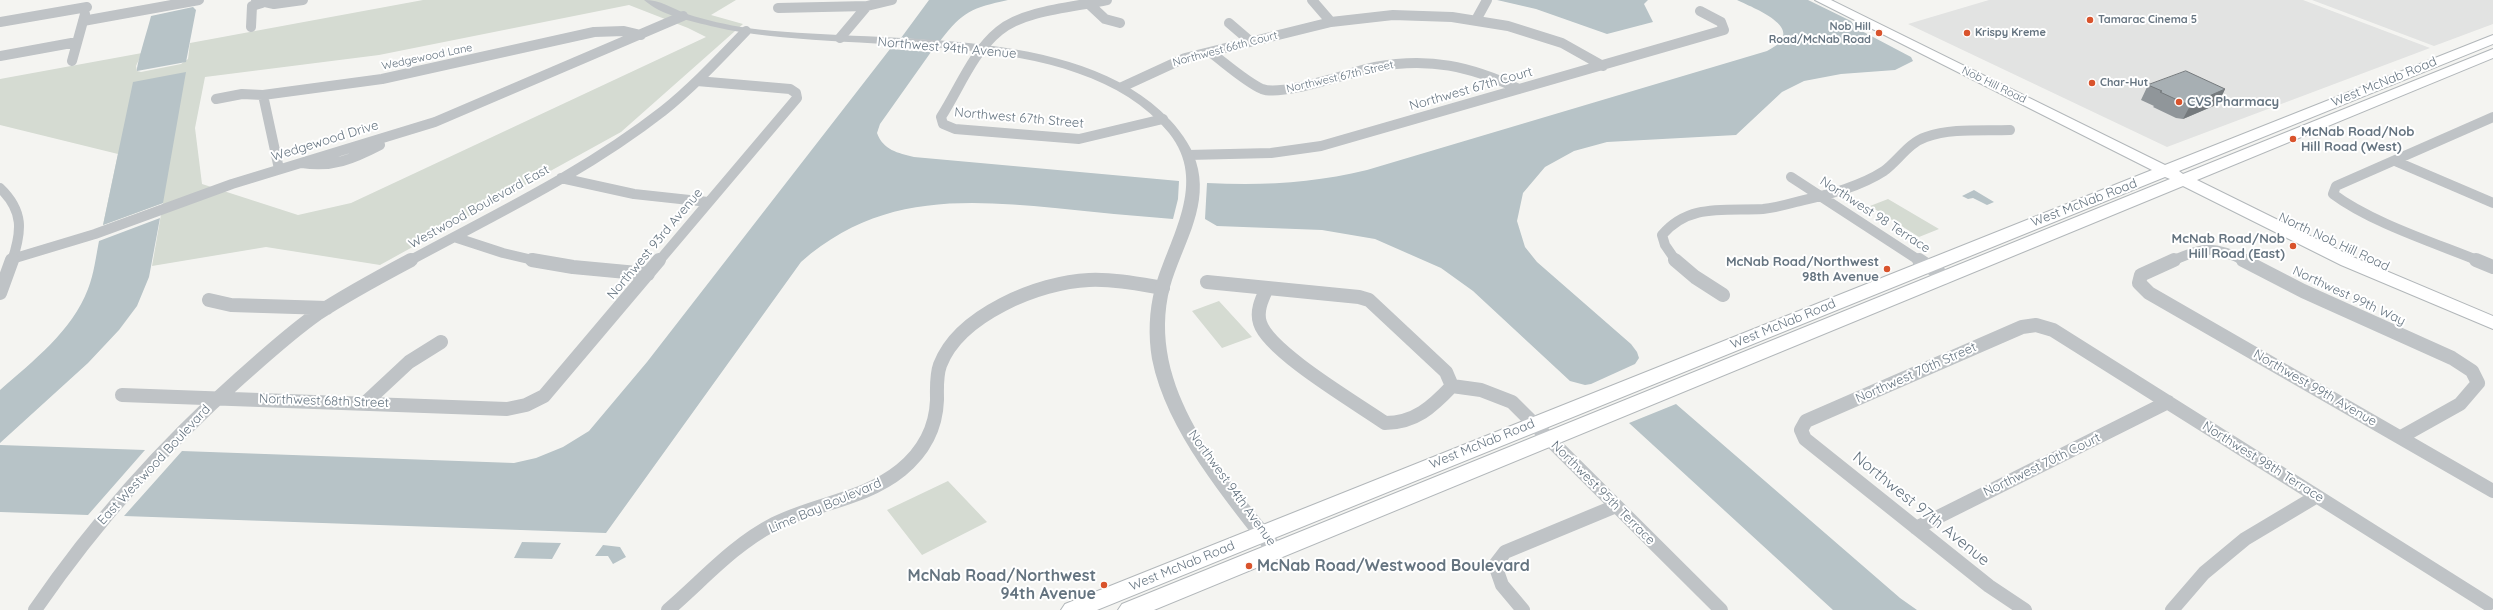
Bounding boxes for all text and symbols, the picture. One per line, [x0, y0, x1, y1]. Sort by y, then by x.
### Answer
place label: Tamarac Cinema 5 [2098, 13, 2197, 27]
marker: Tamarac Cinema 5 [2085, 15, 2095, 25]
place label: Nob Hill Road/McNab Road [1769, 20, 1871, 46]
place label: Krispy Kreme [1975, 26, 2046, 40]
marker: Nob Hill Road/McNab Road [1874, 28, 1884, 38]
marker: Krispy Kreme [1962, 28, 1972, 38]
street label: Northwest 66th Court [1171, 29, 1279, 69]
street label: Northwest 94th Avenue [877, 34, 1017, 62]
street label: Wedgewood Lane [380, 41, 474, 73]
street label: West McNab Road [2329, 54, 2439, 110]
street label: Northwest 67th Street [1285, 58, 1395, 96]
street label: Northwest 67th Court [1408, 64, 1534, 114]
street label: Nob Hill Road [1960, 64, 2028, 106]
place label: Char-Hut [2100, 76, 2148, 90]
marker: Char-Hut [2087, 78, 2097, 88]
place label: CVS Pharmacy [2187, 94, 2279, 110]
marker: CVS Pharmacy [2174, 97, 2184, 107]
street label: Northwest 67th Street [954, 105, 1084, 131]
street label: Wedgewood Drive [270, 117, 380, 165]
place label: McNab Road/Nob Hill Road (West) [2301, 124, 2414, 155]
marker: McNab Road/Nob Hill Road (West) [2288, 134, 2298, 144]
street label: Westwood Boulevard East [406, 162, 552, 252]
street label: Northwest 98 Terrace [1817, 173, 1933, 257]
street label: West McNab Road [2029, 176, 2139, 230]
street label: Northwest 93rd Avenue [604, 185, 706, 303]
street label: North Nob Hill Road [2276, 210, 2392, 274]
place label: McNab Road/Nob Hill Road (East) [2172, 231, 2285, 262]
marker: McNab Road/Nob Hill Road (East) [2288, 241, 2298, 251]
place label: McNab Road/Northwest 98th Avenue [1726, 254, 1879, 285]
street label: Northwest 99th Way [2290, 263, 2408, 329]
marker: McNab Road/Northwest 98th Avenue [1882, 264, 1892, 274]
street label: West McNab Road [1728, 296, 1838, 352]
street label: Northwest 70th Street [1853, 339, 1979, 407]
street label: Northwest 99th Avenue [2251, 346, 2379, 430]
street label: Northwest 68th Street [259, 391, 389, 411]
street label: East Westwood Boulevard [94, 402, 214, 528]
street label: West McNab Road [1427, 416, 1537, 472]
street label: Northwest 98th Terrace [2199, 418, 2327, 506]
street label: Northwest 94th Avenue [1185, 427, 1279, 549]
street label: Northwest 70th Court [1981, 430, 2103, 500]
street label: Northwest 95th Terrace [1548, 438, 1658, 548]
street label: Northwest 97th Avenue [1849, 448, 1993, 570]
street label: Lime Bay Boulevard [766, 475, 884, 537]
street label: West McNab Road [1127, 538, 1237, 594]
place label: McNab Road/Westwood Boulevard [1257, 556, 1530, 576]
marker: McNab Road/Westwood Boulevard [1244, 561, 1254, 571]
place label: McNab Road/Northwest 94th Avenue [908, 566, 1096, 604]
marker: McNab Road/Northwest 94th Avenue [1099, 580, 1109, 590]

